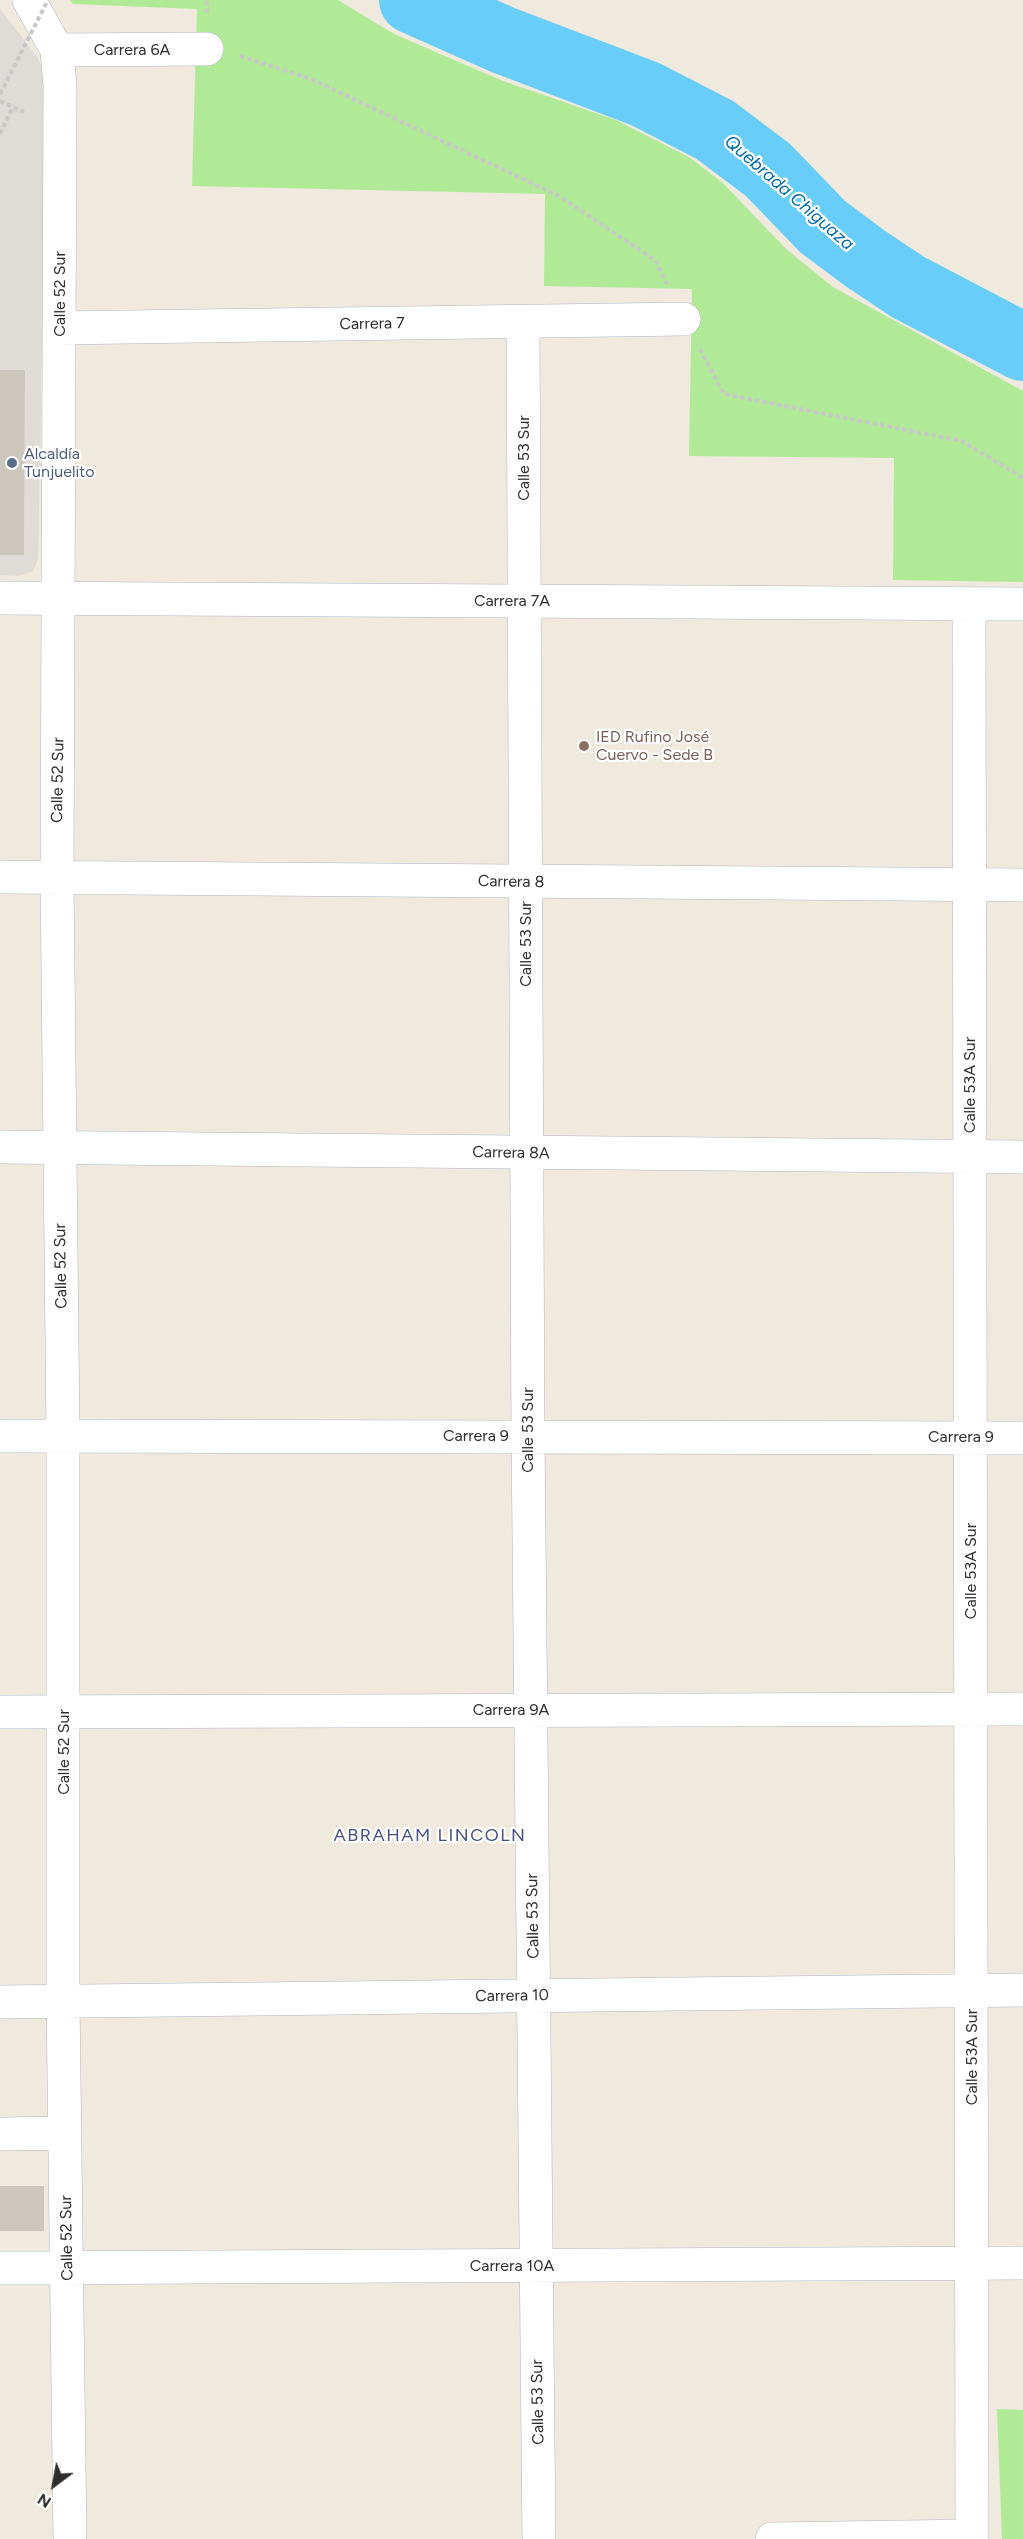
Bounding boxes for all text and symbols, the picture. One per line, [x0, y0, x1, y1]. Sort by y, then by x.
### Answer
street label: Carrera 6A [94, 40, 170, 60]
water label: Quebrada Chiguaza [720, 131, 858, 255]
street label: Calle 52 Sur [50, 251, 70, 337]
street label: Carrera 7 [339, 314, 405, 334]
street label: Calle 53 Sur [514, 415, 534, 501]
place label: Alcaldía Tunjuelito [24, 444, 94, 482]
marker: Alcaldía Tunjuelito [5, 456, 19, 470]
street label: Carrera 7A [474, 591, 550, 611]
place label: IED Rufino José Cuervo - Sede B [596, 727, 713, 765]
street label: Calle 52 Sur [48, 737, 68, 823]
marker: IED Rufino José Cuervo - Sede B [577, 739, 591, 753]
street label: Carrera 8 [478, 872, 544, 892]
street label: Calle 53 Sur [516, 901, 536, 987]
street label: Calle 53A Sur [960, 1037, 980, 1133]
street label: Carrera 8A [472, 1143, 550, 1163]
street label: Calle 52 Sur [51, 1223, 71, 1309]
street label: Calle 53 Sur [518, 1387, 538, 1473]
street label: Carrera 9 [443, 1426, 509, 1446]
street label: Carrera 9 [928, 1427, 994, 1447]
street label: Calle 53A Sur [961, 1523, 981, 1619]
street label: Carrera 9A [473, 1700, 549, 1720]
street label: Calle 52 Sur [54, 1709, 74, 1795]
district label: ABRAHAM LINCOLN [334, 1825, 526, 1847]
street label: Calle 53 Sur [523, 1873, 543, 1959]
street label: Carrera 10 [475, 1986, 549, 2006]
street label: Calle 53A Sur [962, 2009, 982, 2105]
street label: Calle 52 Sur [57, 2195, 77, 2281]
street label: Carrera 10A [470, 2256, 554, 2276]
street label: Calle 53 Sur [528, 2359, 548, 2445]
north arrow [24, 2455, 84, 2515]
text: N [34, 2489, 54, 2512]

